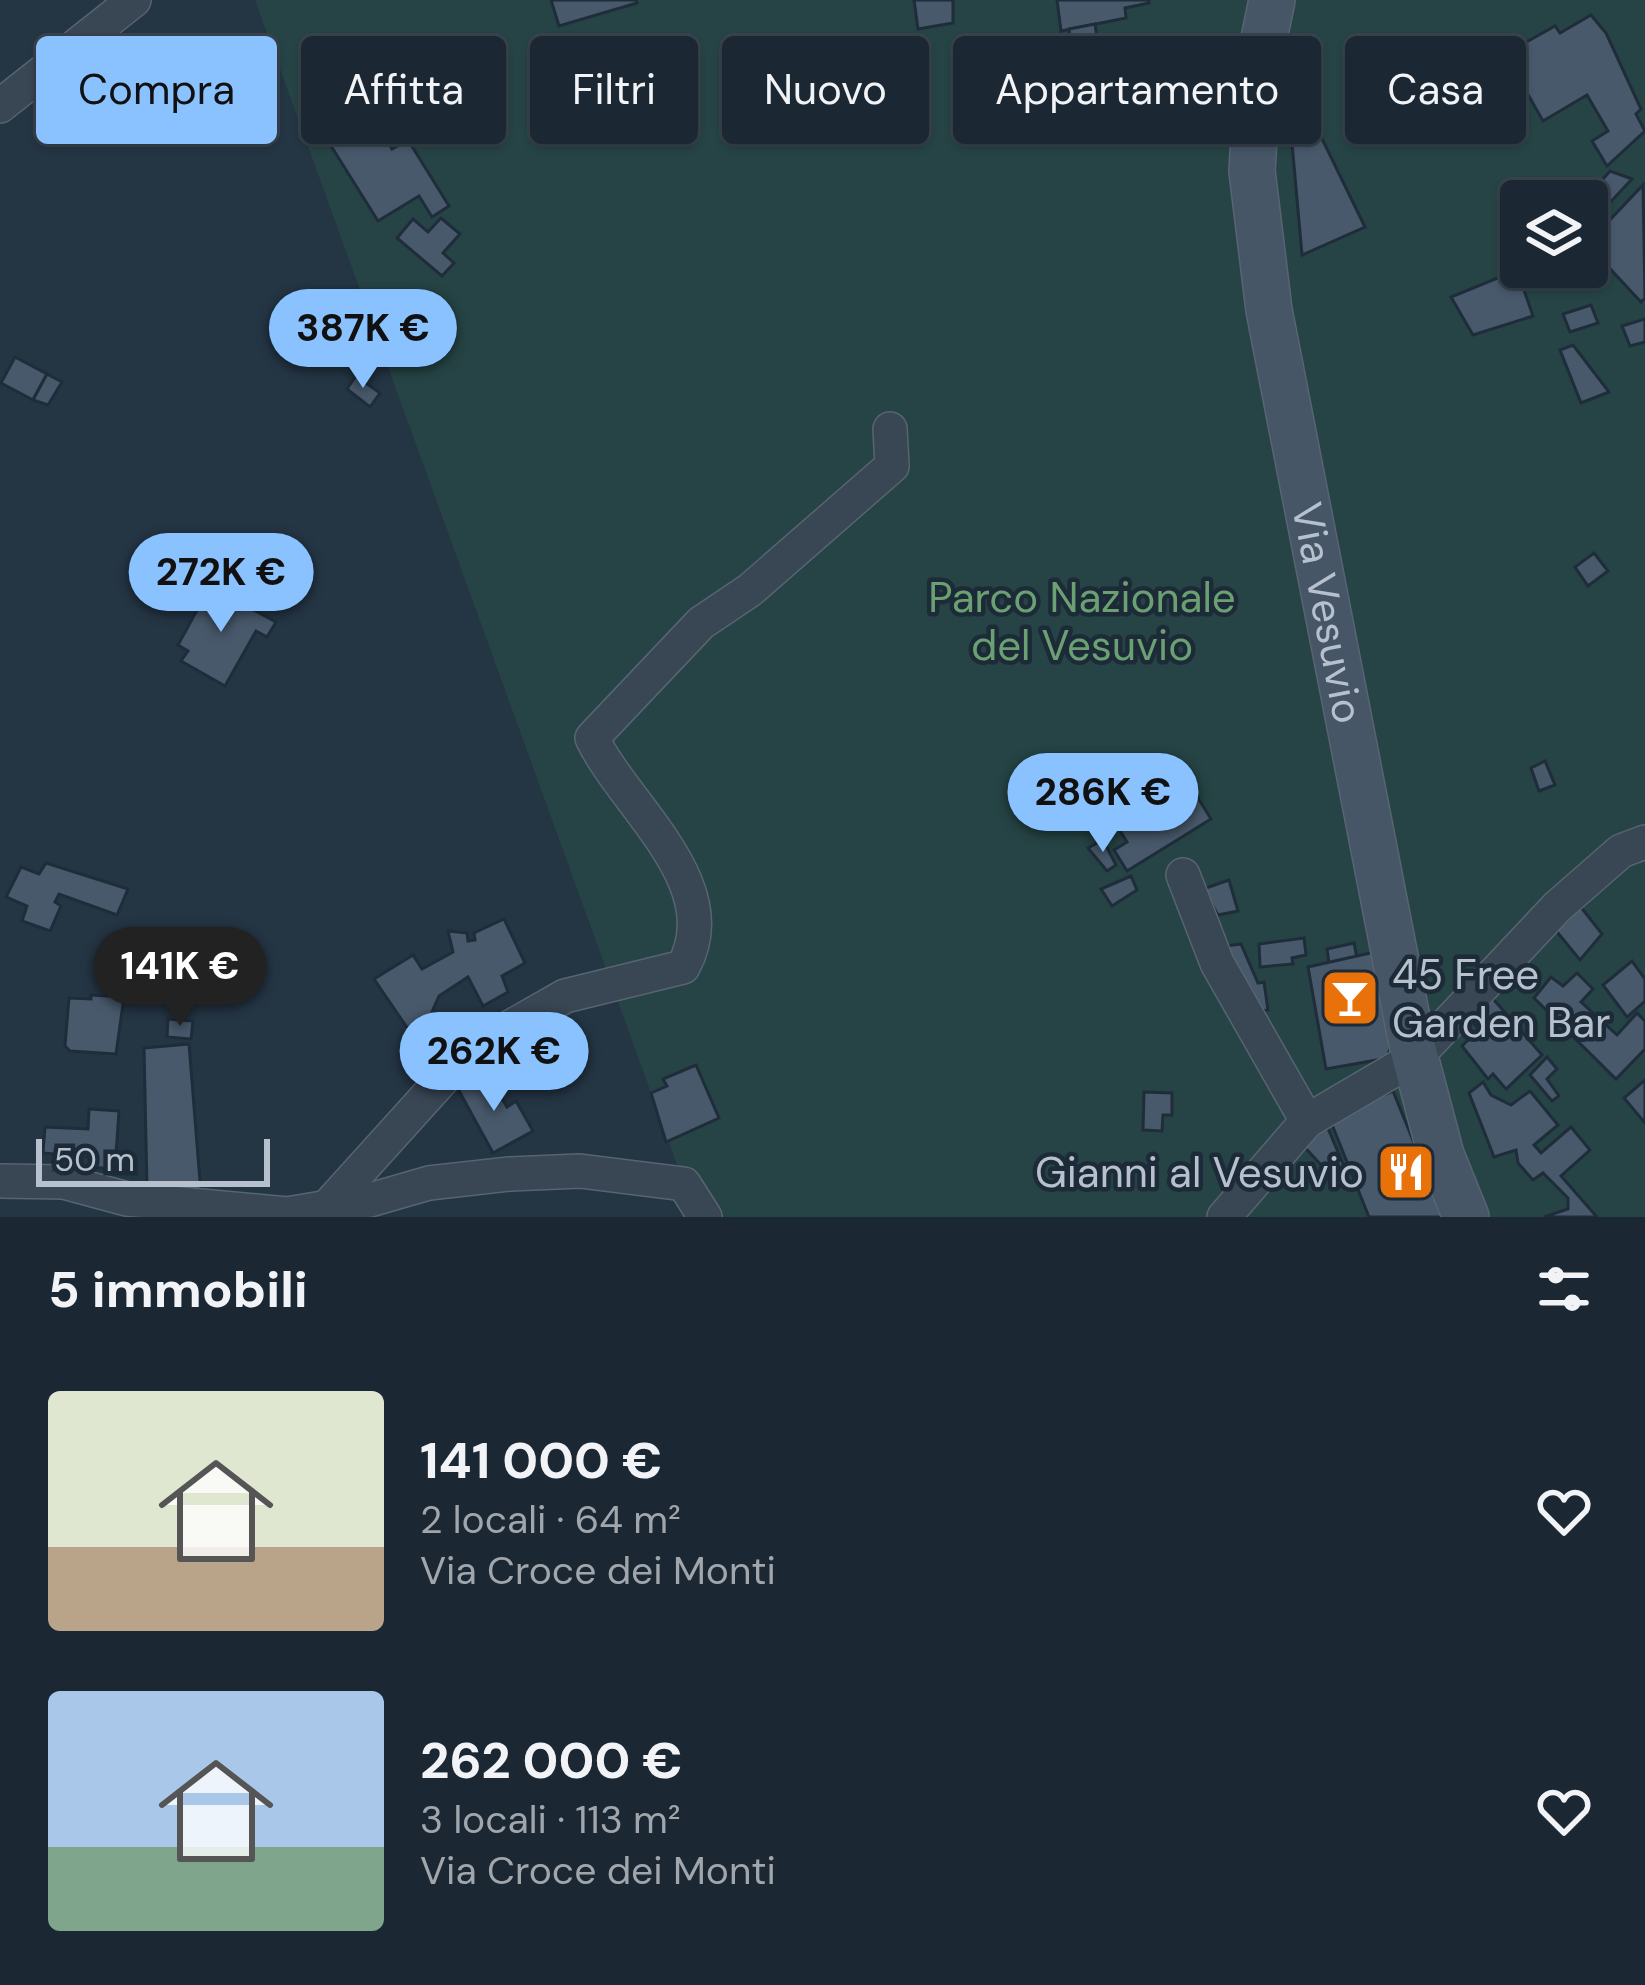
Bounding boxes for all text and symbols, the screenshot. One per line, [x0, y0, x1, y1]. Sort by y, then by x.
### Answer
chip: Compra [36, 36, 277, 144]
chip: Affitta [301, 36, 506, 144]
chip: Filtri [530, 36, 698, 144]
chip: Nuovo [722, 36, 929, 144]
chip: Appartamento [953, 36, 1321, 144]
chip: Casa [1345, 36, 1526, 144]
map controls [1500, 180, 1608, 288]
button: layers [1500, 180, 1608, 288]
pin: 387K € [265, 289, 461, 391]
text: 387K € [296, 302, 430, 353]
street label: Via Vesuvio [1279, 498, 1376, 728]
pin: 272K € [123, 533, 319, 635]
text: 272K € [156, 546, 286, 597]
park label: Parco Nazionale del Vesuvio [928, 570, 1236, 673]
pin: 286K € [1005, 753, 1201, 855]
text: 286K € [1034, 766, 1172, 817]
pin: 141K € [82, 927, 278, 1029]
text: 141K € [120, 940, 240, 991]
place label: 45 Free Garden Bar [1392, 947, 1611, 1050]
bar icon: 45 Free Garden Bar [1319, 967, 1381, 1029]
pin: 262K € [396, 1012, 592, 1114]
text: 262K € [427, 1025, 561, 1076]
scale bar [36, 1133, 270, 1186]
text: 50 m [54, 1138, 135, 1181]
restaurant icon: Gianni al Vesuvio [1375, 1141, 1437, 1203]
place label: Gianni al Vesuvio [1035, 1145, 1364, 1200]
text: 5 immobili [48, 1256, 308, 1323]
icon: filters [1531, 1256, 1597, 1322]
text: 141 000 € [420, 1427, 662, 1494]
icon: home [144, 1439, 288, 1583]
icon: heart [1531, 1478, 1597, 1544]
text: 2 locali · 64 m² [420, 1494, 681, 1545]
text: Via Croce dei Monti [420, 1545, 776, 1596]
text: 262 000 € [420, 1727, 683, 1794]
icon: home [144, 1739, 288, 1883]
icon: heart [1531, 1778, 1597, 1844]
text: 3 locali · 113 m² [420, 1794, 681, 1845]
text: Via Croce dei Monti [420, 1845, 776, 1896]

